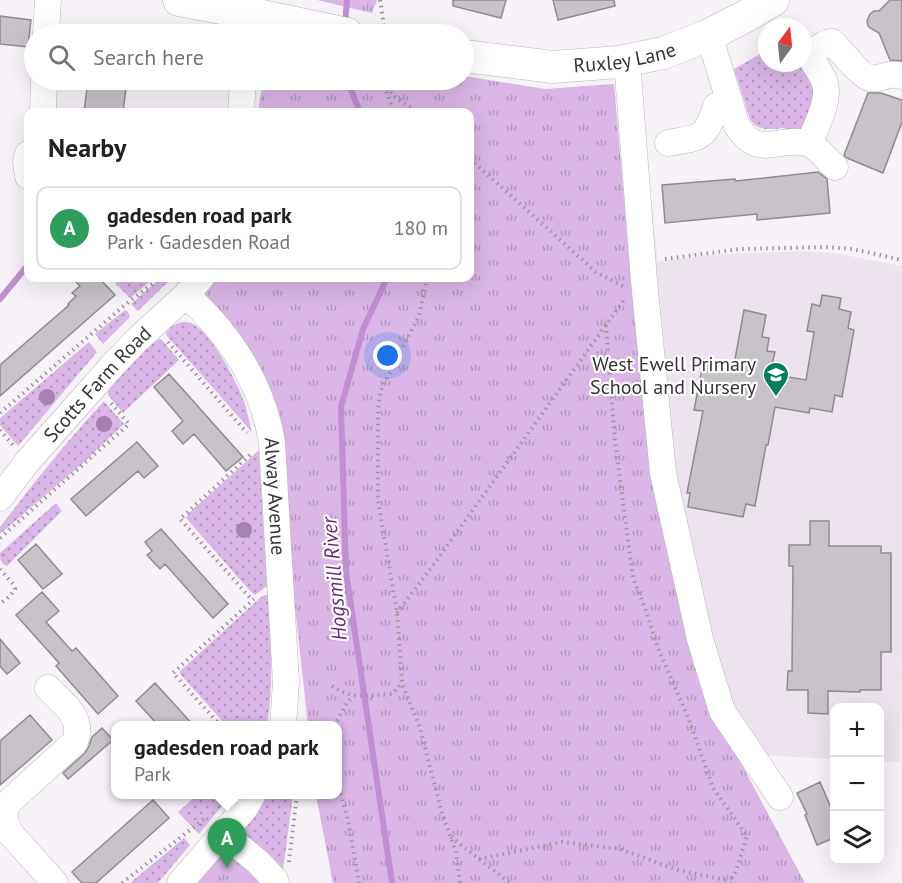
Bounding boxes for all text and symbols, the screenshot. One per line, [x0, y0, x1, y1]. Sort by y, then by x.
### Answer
north arrow [758, 18, 812, 72]
search box [24, 24, 474, 90]
street label: Ruxley Lane [573, 36, 680, 78]
icon: search [45, 41, 78, 74]
text: Search here [93, 43, 204, 71]
text: Nearby [48, 131, 126, 164]
text: gadesden road park [107, 201, 292, 229]
text: A [63, 215, 76, 241]
text: 180 m [394, 215, 448, 241]
text: Park · Gadesden Road [107, 229, 290, 255]
street label: Scotts Farm Road [38, 320, 157, 448]
your location [373, 341, 402, 370]
place label: West Ewell Primary School and Nursery [590, 351, 757, 400]
school or university icon: West Ewell Primary School and Nursery [761, 360, 791, 398]
street label: Alway Avenue [259, 437, 292, 556]
water label: Hogsmill River [315, 514, 353, 642]
map controls [830, 703, 884, 865]
button: + [830, 703, 884, 757]
popup [111, 721, 342, 799]
text: gadesden road park [134, 733, 319, 761]
button: − [830, 757, 884, 811]
text: Park [134, 761, 171, 787]
button: layers [830, 811, 884, 865]
pin: A [208, 818, 246, 868]

